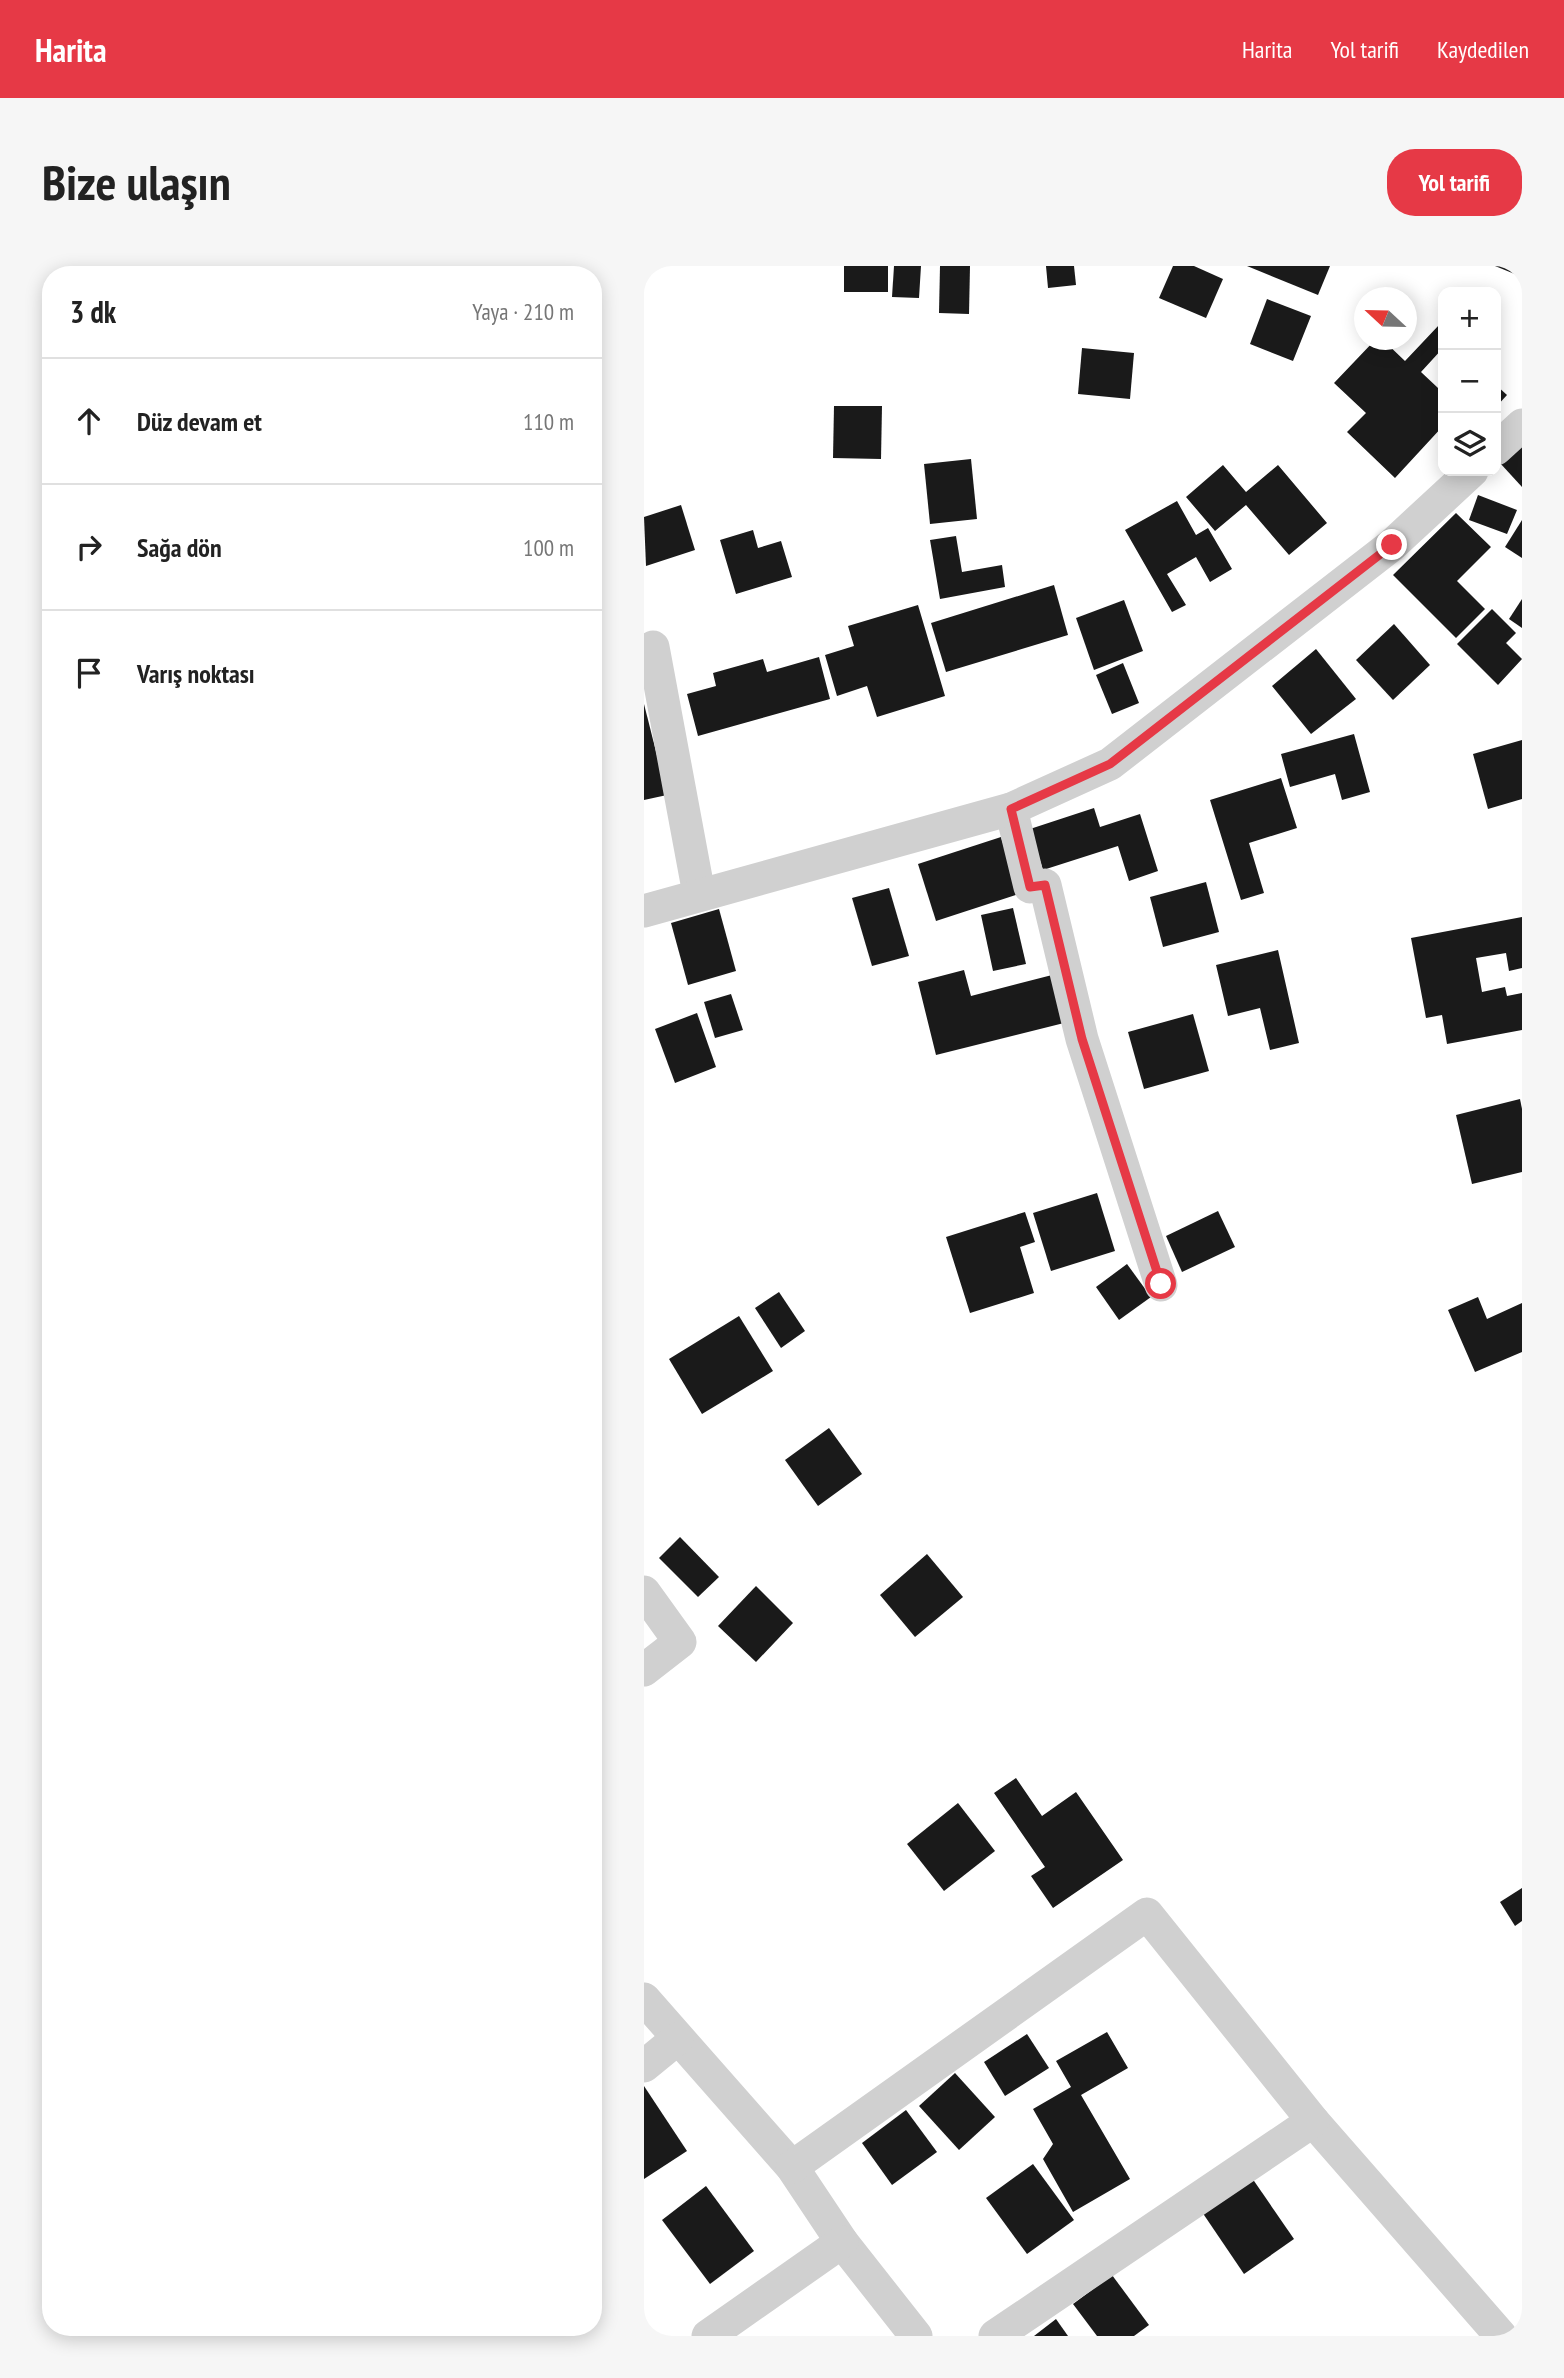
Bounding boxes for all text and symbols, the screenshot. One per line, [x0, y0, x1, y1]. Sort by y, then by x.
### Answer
text: Harita [35, 28, 107, 71]
text: Harita [1242, 34, 1292, 65]
text: Yol tarifi [1330, 34, 1399, 65]
text: Kaydedilen [1437, 34, 1529, 65]
button: Yol tarifi [1387, 149, 1522, 216]
text: Bize ulaşın [42, 150, 231, 214]
north arrow [1354, 287, 1417, 350]
map controls [1438, 287, 1501, 476]
button: + [1438, 287, 1501, 350]
text: 3 dk [70, 292, 116, 331]
text: Yaya · 210 m [472, 297, 574, 326]
button: − [1438, 350, 1501, 413]
icon: ahead [70, 402, 108, 440]
text: Düz devam et [137, 405, 262, 438]
text: 110 m [523, 407, 574, 436]
button: layers [1438, 413, 1501, 476]
icon: right [70, 528, 108, 566]
route end [1376, 529, 1407, 560]
text: Sağa dön [137, 531, 222, 564]
text: 100 m [523, 533, 574, 562]
icon: arrive [70, 654, 108, 692]
text: Varış noktası [137, 657, 255, 690]
route start [1145, 1268, 1176, 1299]

